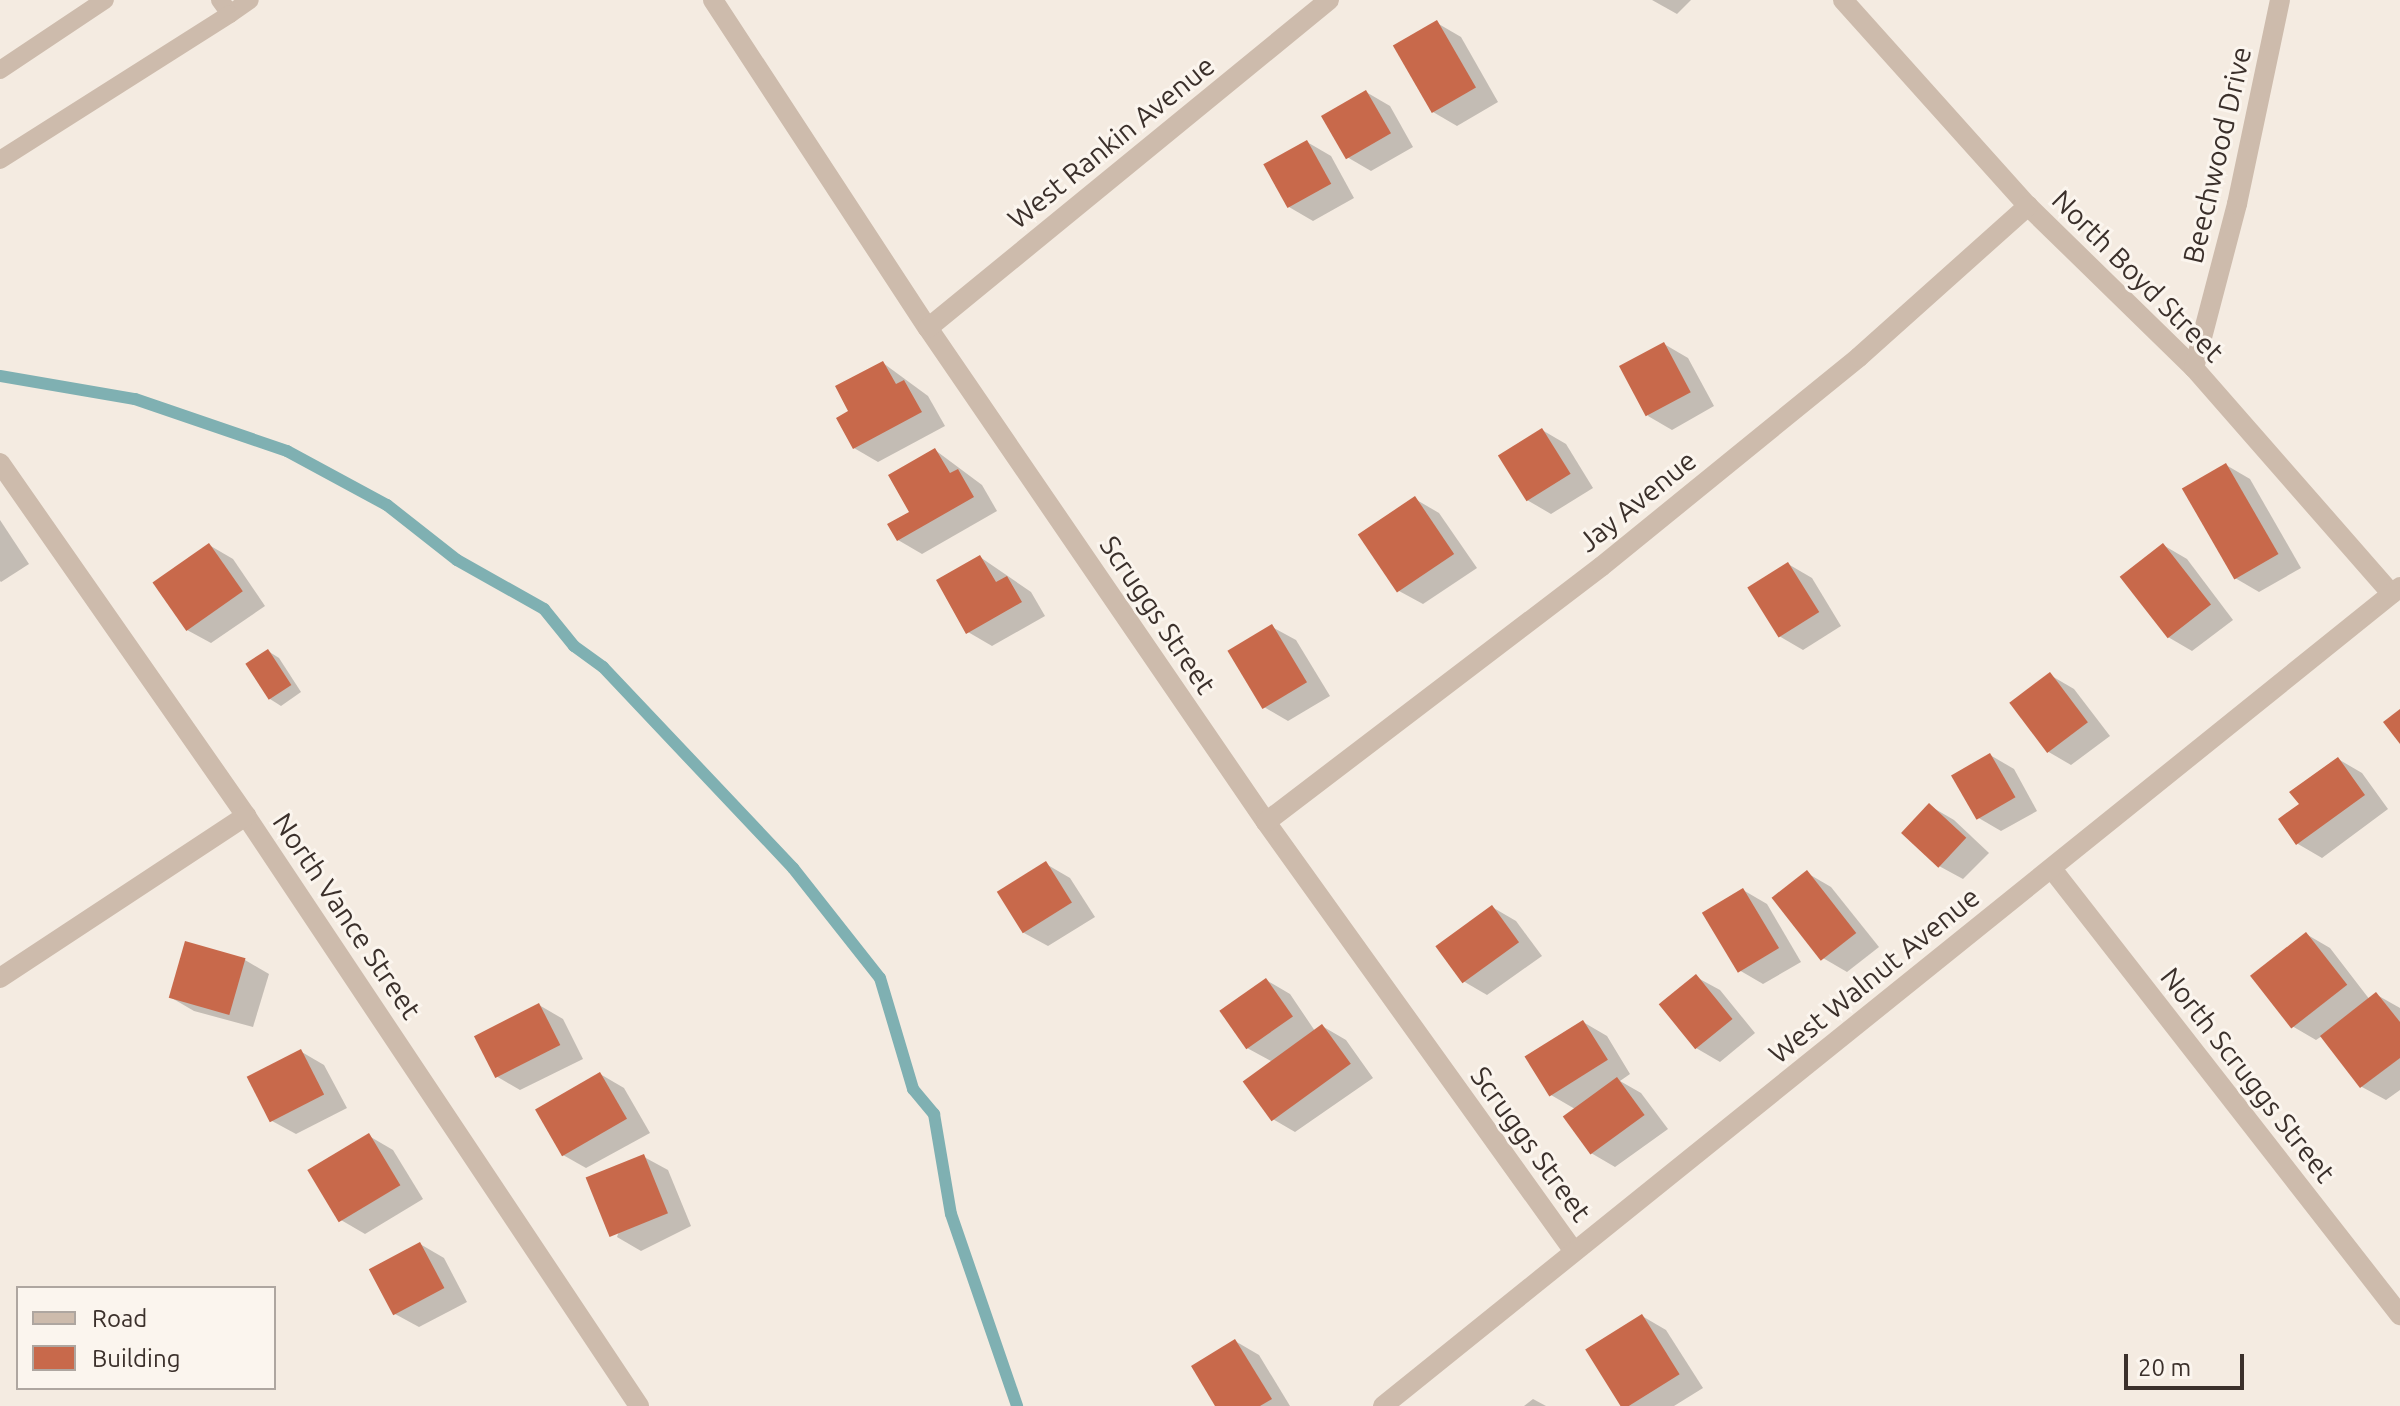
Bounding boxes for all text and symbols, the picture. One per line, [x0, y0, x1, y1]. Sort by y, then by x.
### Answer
street label: Beechwood Drive [2176, 43, 2258, 267]
street label: West Rankin Avenue [1001, 48, 1221, 236]
street label: North Boyd Street [2045, 183, 2231, 369]
street label: Jay Avenue [1571, 443, 1703, 559]
street label: Scruggs Street [1093, 530, 1223, 700]
street label: North Vance Street [266, 807, 428, 1025]
street label: West Walnut Avenue [1762, 880, 1986, 1070]
street label: North Scruggs Street [2154, 961, 2342, 1189]
street label: Scruggs Street [1464, 1060, 1598, 1228]
legend [16, 1286, 276, 1390]
text: Road [92, 1305, 147, 1332]
scale bar [2128, 1338, 2248, 1388]
text: Building [92, 1345, 180, 1372]
text: 20 m [2138, 1354, 2191, 1381]

